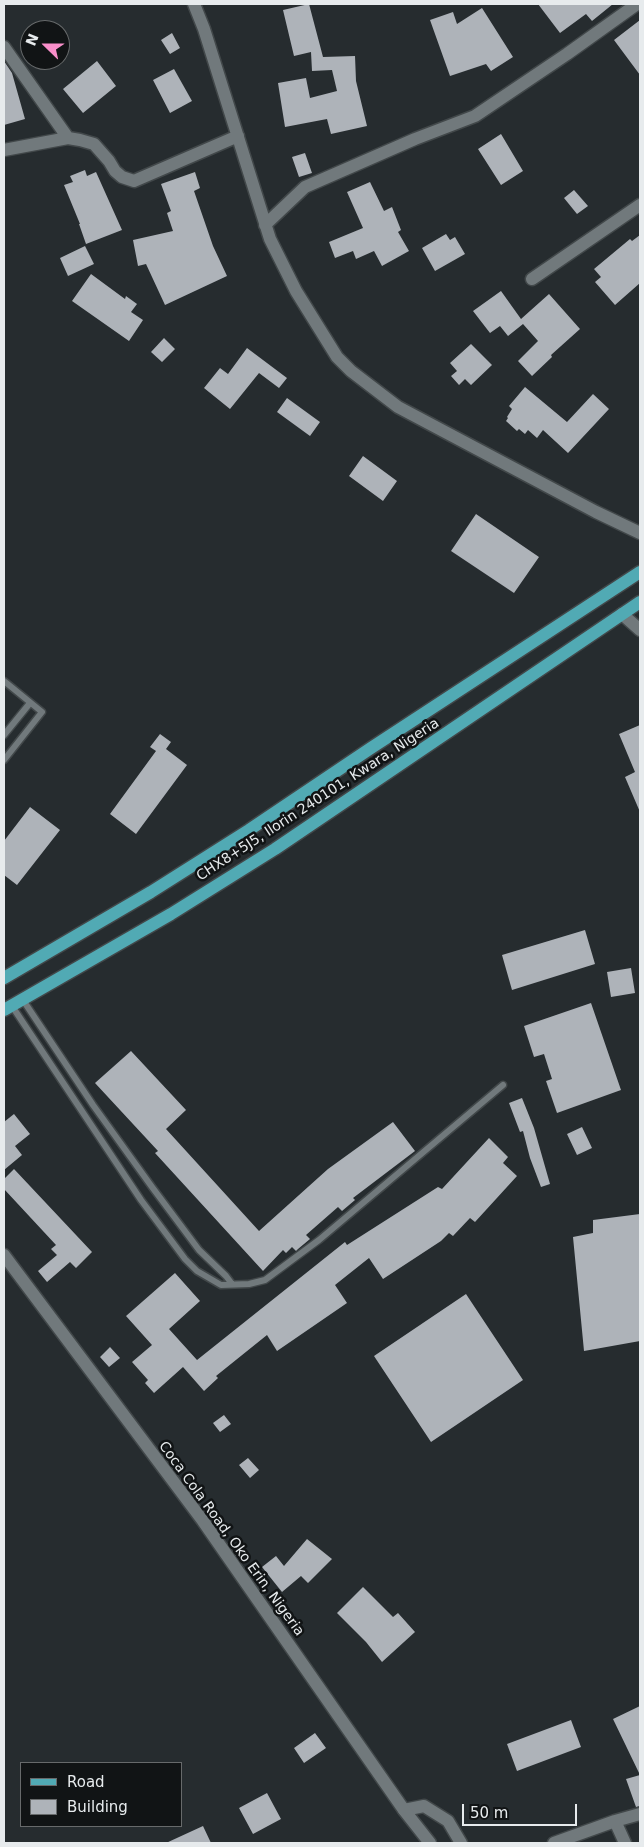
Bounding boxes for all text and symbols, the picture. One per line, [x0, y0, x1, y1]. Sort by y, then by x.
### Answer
north arrow [20, 20, 70, 70]
text: N [22, 31, 42, 48]
street label: CHX8+5J5, Ilorin 240101, Kwara, Nigeria [194, 715, 442, 885]
street label: Coca Cola Road, Oko Erin, Nigeria [155, 1438, 307, 1640]
legend [20, 1762, 182, 1827]
text: Road [67, 1773, 105, 1791]
scale bar [464, 1794, 579, 1826]
text: Building [67, 1798, 128, 1816]
text: 50 m [470, 1804, 508, 1822]

